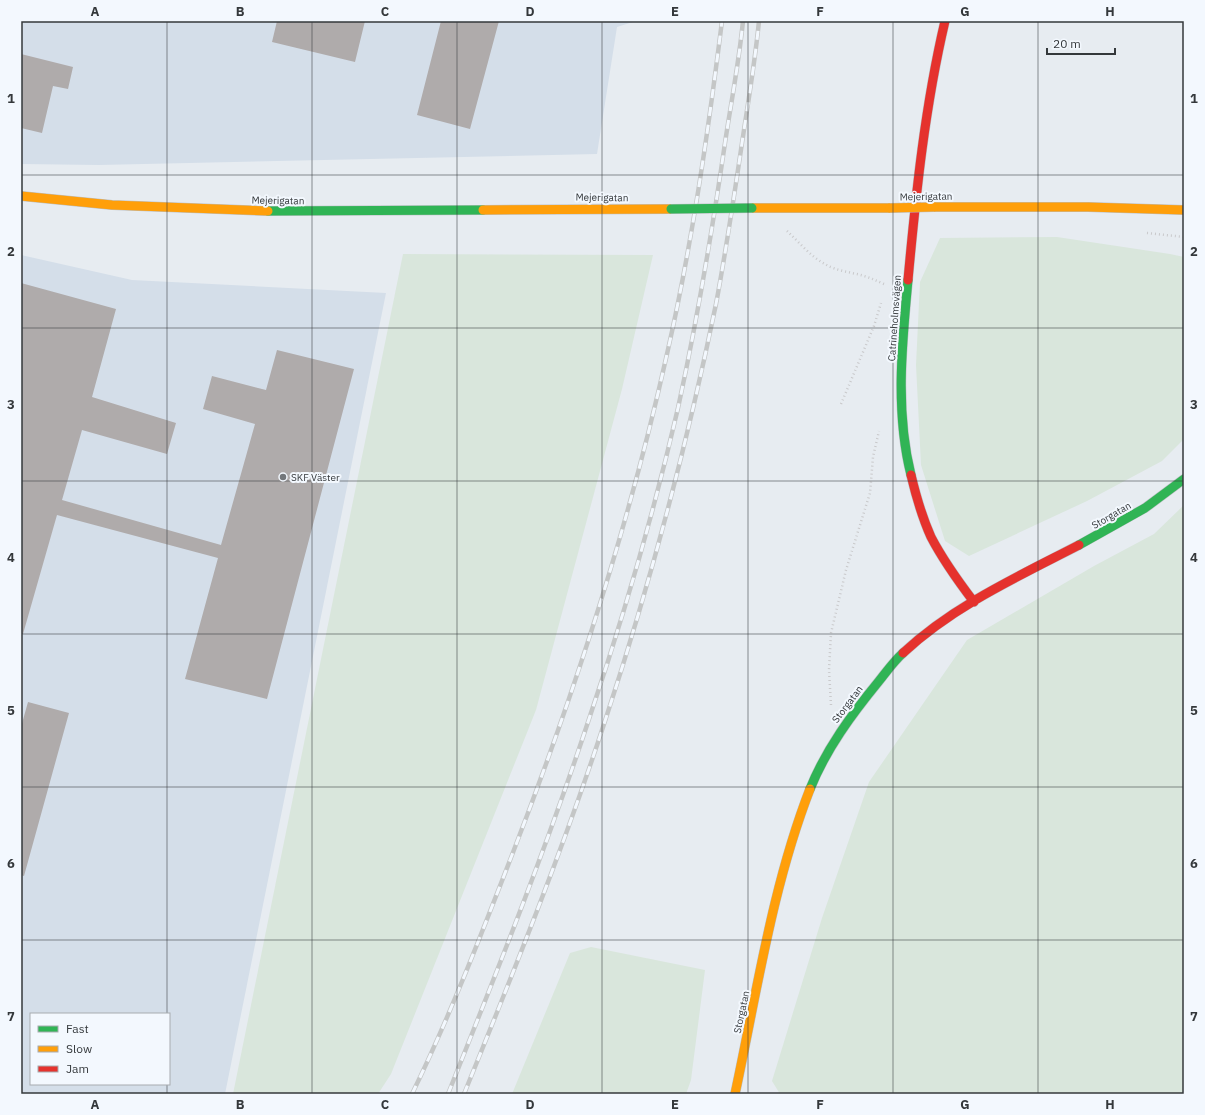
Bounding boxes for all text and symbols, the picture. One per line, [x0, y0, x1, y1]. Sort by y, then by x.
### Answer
text: A [91, 3, 100, 20]
text: B [236, 3, 245, 20]
text: C [381, 3, 390, 20]
text: D [525, 3, 535, 20]
text: E [671, 3, 679, 20]
text: F [816, 3, 824, 20]
text: G [960, 3, 970, 20]
text: H [1105, 3, 1115, 20]
scale bar [1047, 30, 1115, 56]
text: 20 m [1053, 36, 1081, 51]
text: 1 [7, 90, 15, 107]
text: 1 [1190, 90, 1198, 107]
street label: Mejerigatan [899, 190, 953, 203]
street label: Mejerigatan [575, 191, 629, 204]
street label: Mejerigatan [251, 194, 305, 207]
text: 2 [7, 243, 15, 260]
text: 2 [1190, 243, 1198, 260]
street label: Catrineholmsvägen [885, 274, 904, 362]
text: 3 [7, 396, 15, 413]
text: 3 [1190, 396, 1198, 413]
place label: SKF Väster [291, 471, 340, 484]
marker: SKF Väster [278, 472, 288, 482]
street label: Storgatan [1089, 499, 1133, 532]
text: 4 [7, 549, 15, 566]
text: 4 [1190, 549, 1198, 566]
street label: Storgatan [829, 683, 866, 726]
text: 5 [7, 702, 15, 719]
text: 5 [1190, 702, 1198, 719]
text: 6 [7, 855, 15, 872]
text: 6 [1190, 855, 1198, 872]
street label: Storgatan [731, 990, 752, 1035]
text: 7 [7, 1008, 15, 1025]
text: 7 [1190, 1008, 1198, 1025]
legend [30, 1013, 170, 1085]
text: Fast [66, 1021, 89, 1036]
text: Slow [66, 1041, 92, 1056]
text: Jam [66, 1061, 89, 1076]
text: A [91, 1096, 100, 1113]
text: B [236, 1096, 245, 1113]
text: C [381, 1096, 390, 1113]
text: D [525, 1096, 535, 1113]
text: E [671, 1096, 679, 1113]
text: F [816, 1096, 824, 1113]
text: G [960, 1096, 970, 1113]
text: H [1105, 1096, 1115, 1113]

